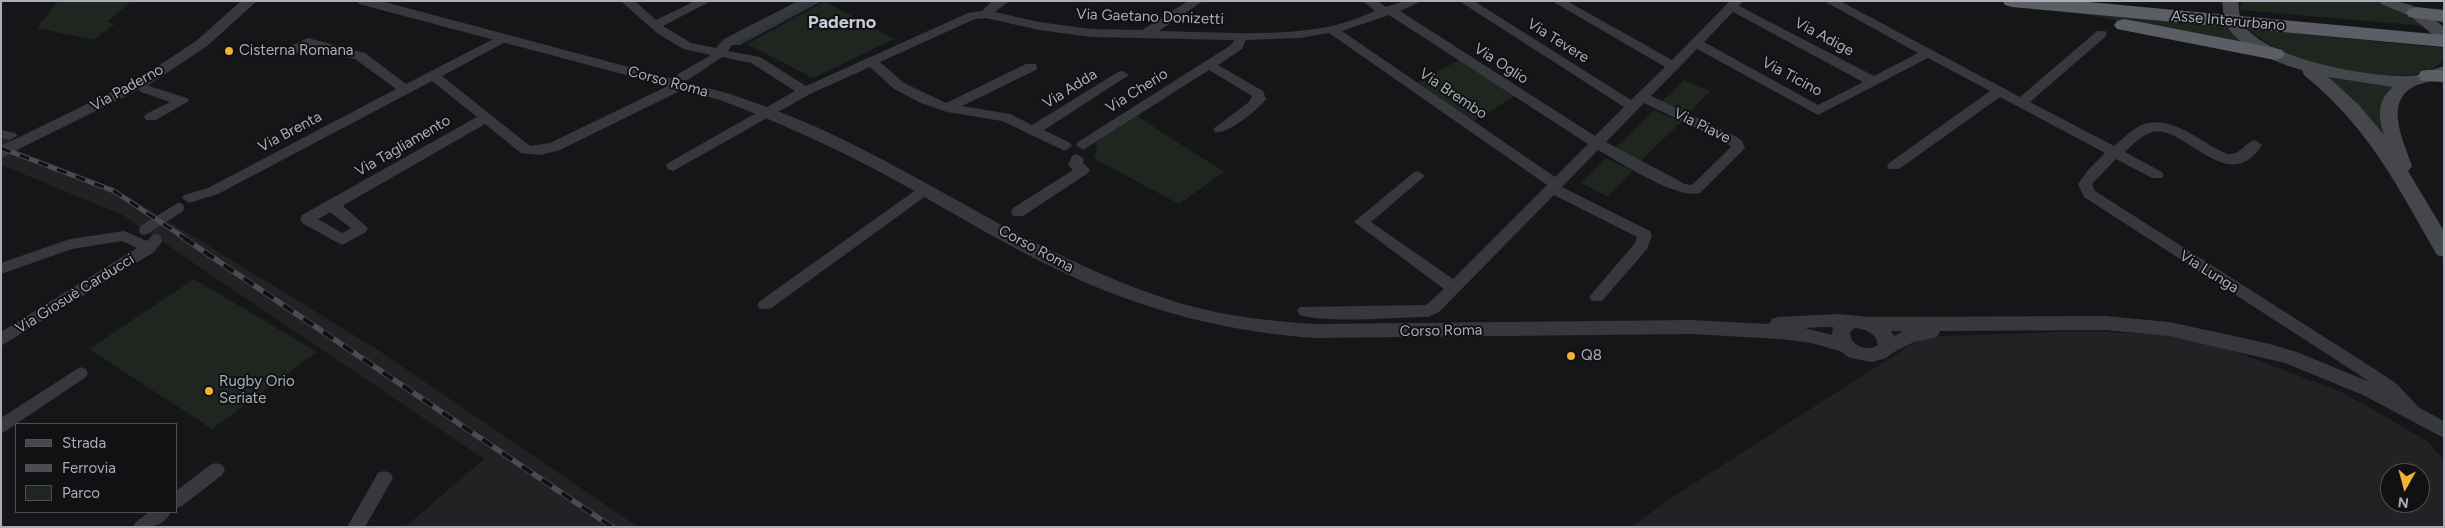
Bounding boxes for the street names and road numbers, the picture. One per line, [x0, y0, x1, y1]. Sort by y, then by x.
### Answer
street label: Via Gaetano Donizetti [1076, 5, 1224, 29]
street label: Asse Interurbano [2170, 7, 2286, 35]
street label: Via Adige [1791, 14, 1857, 60]
street label: Via Tevere [1524, 15, 1592, 67]
street label: Via Oglio [1470, 40, 1532, 88]
street label: Via Ticino [1759, 54, 1825, 100]
street label: Via Paderno [87, 61, 167, 115]
street label: Corso Roma [626, 63, 710, 101]
street label: Via Adda [1040, 65, 1100, 113]
street label: Via Cherio [1103, 65, 1171, 117]
street label: Via Brembo [1416, 65, 1490, 123]
street label: Via Piave [1671, 105, 1733, 147]
street label: Via Brenta [255, 108, 325, 156]
street label: Via Tagliamento [352, 111, 454, 181]
street label: Corso Roma [995, 222, 1077, 276]
street label: Via Lunga [2176, 247, 2242, 297]
street label: Via Giosuè Carducci [12, 250, 138, 338]
street label: Corso Roma [1400, 321, 1482, 341]

